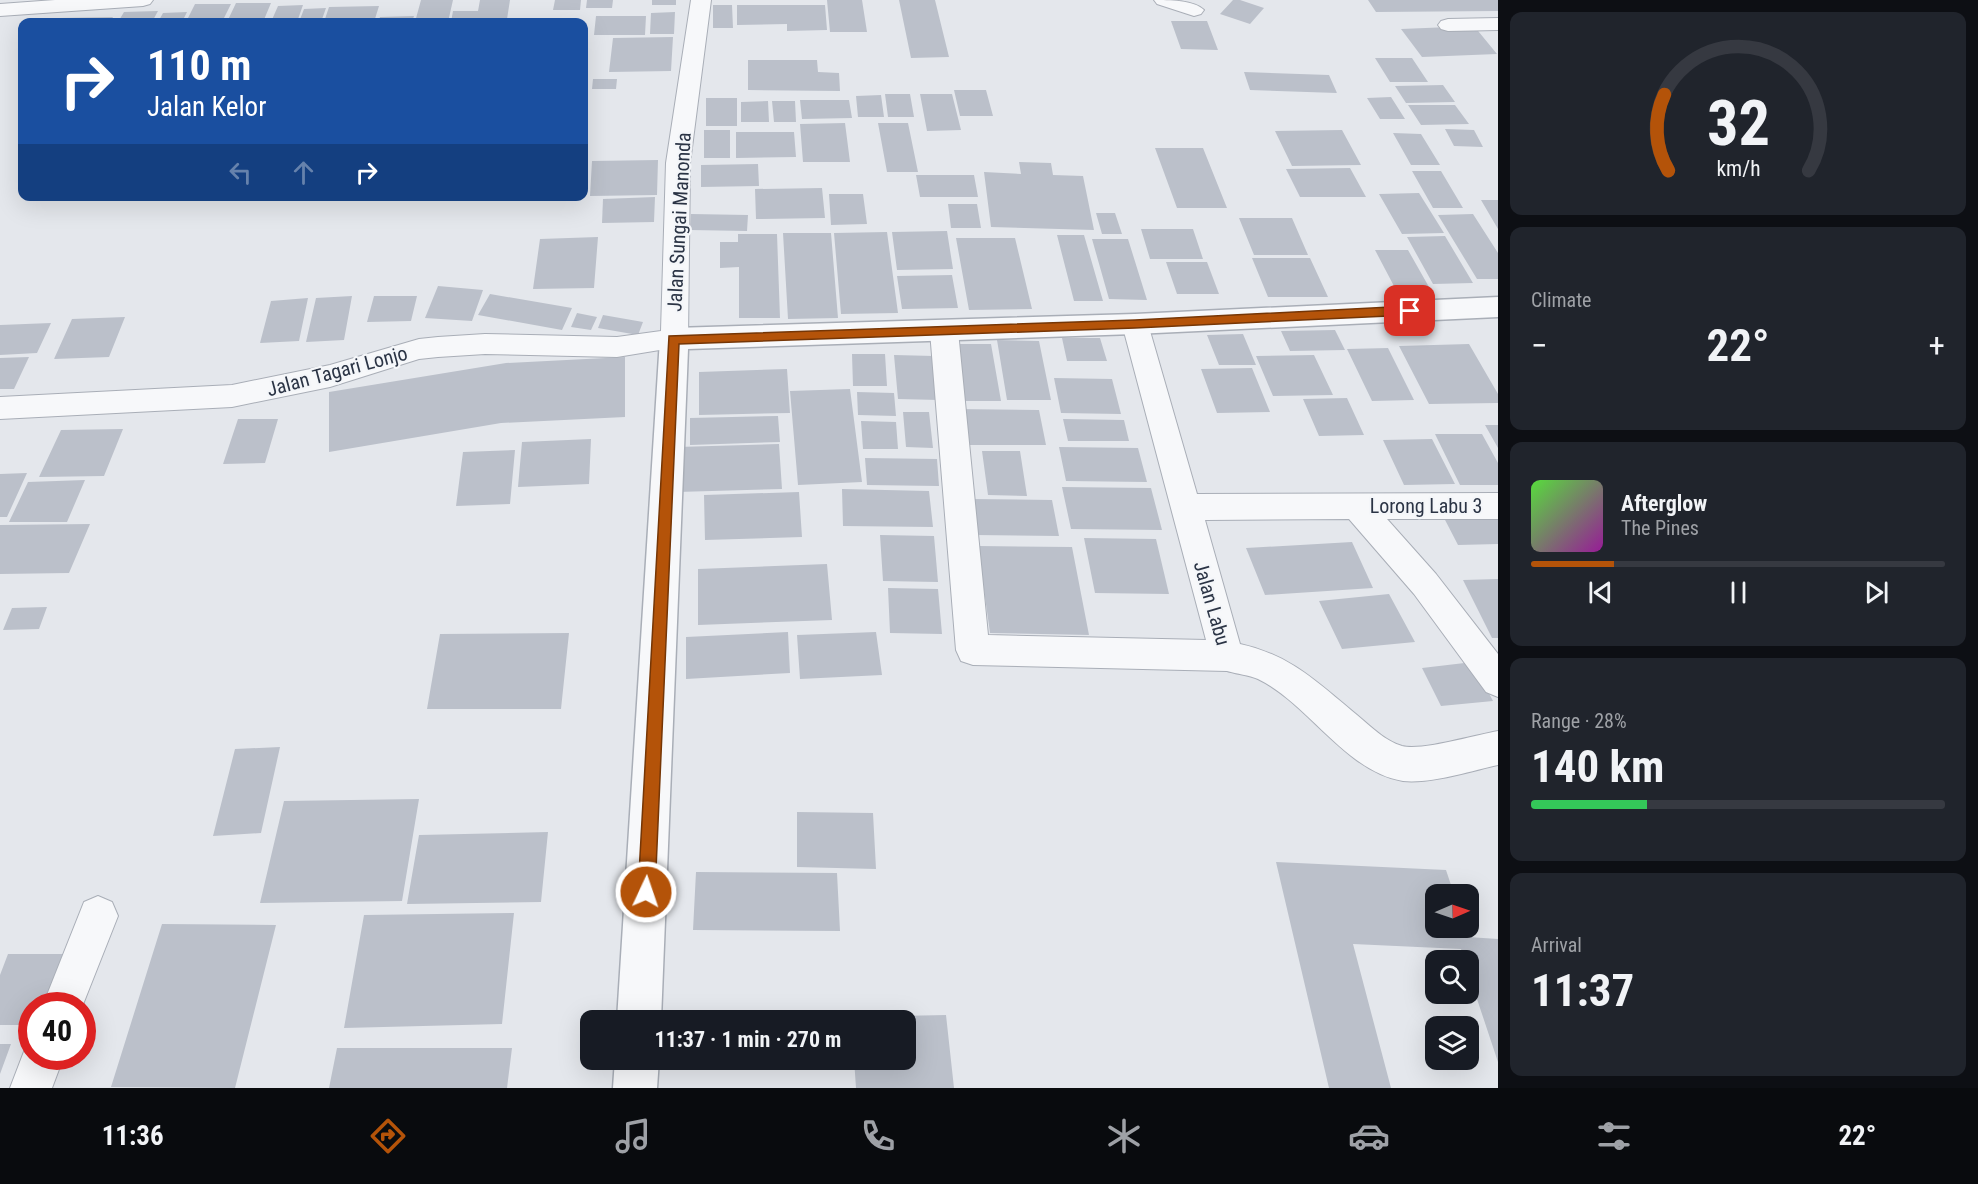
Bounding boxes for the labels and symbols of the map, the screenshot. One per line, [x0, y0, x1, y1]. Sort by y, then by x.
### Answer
street label: Jalan Sungai Manonda [662, 132, 696, 312]
pin [1384, 285, 1435, 336]
street label: Jalan Tagari Lonjo [264, 341, 410, 401]
street label: Lorong Labu 3 [1370, 494, 1482, 518]
street label: Jalan Labu [1189, 558, 1235, 648]
position arrow [614, 860, 678, 924]
north arrow [1425, 884, 1479, 938]
speed limit sign: 40 [18, 992, 96, 1070]

